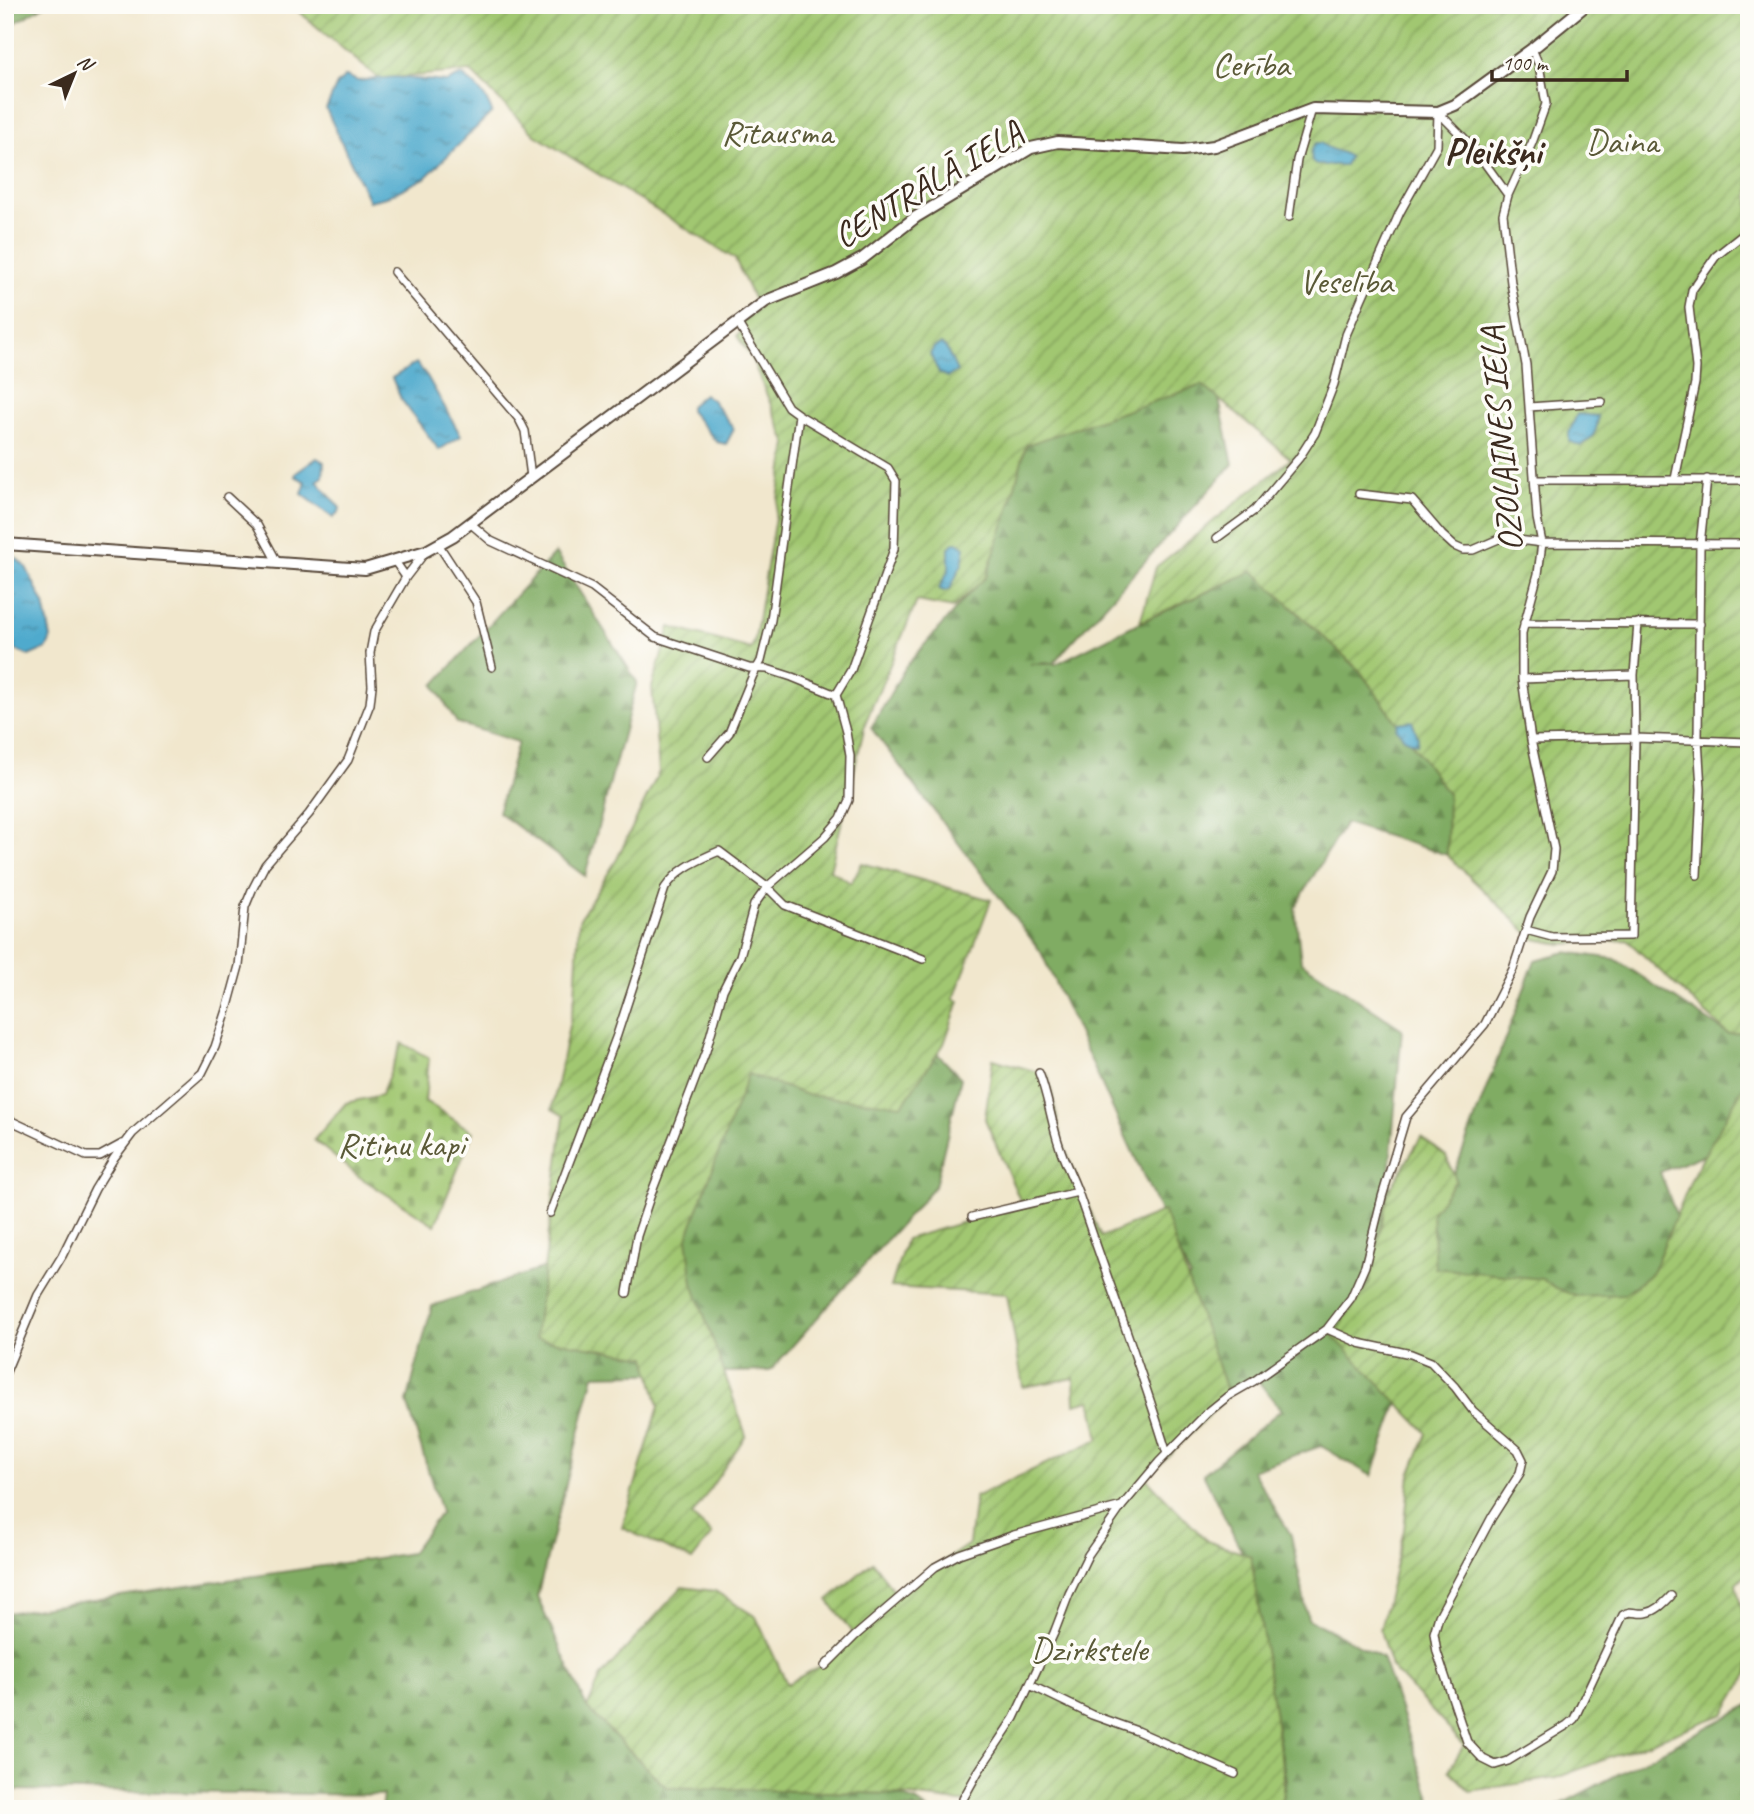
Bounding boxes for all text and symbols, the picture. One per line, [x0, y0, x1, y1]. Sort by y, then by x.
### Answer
north arrow [38, 38, 108, 108]
scale bar [1492, 38, 1626, 82]
park label: Cerība [1212, 42, 1292, 87]
text: N [72, 50, 100, 77]
text: 100 m [1502, 50, 1549, 76]
street label: CENTRĀLĀ IELA [825, 109, 1032, 258]
park label: Rītausma [721, 110, 835, 155]
park label: Daina [1586, 119, 1661, 164]
district label: Pleikšņi [1445, 128, 1546, 175]
park label: Veselība [1299, 259, 1395, 304]
street label: OZOLAINES IELA [1469, 323, 1533, 553]
park label: Ritiņu kapi [337, 1122, 469, 1167]
park label: Dzirkstele [1031, 1627, 1150, 1672]

